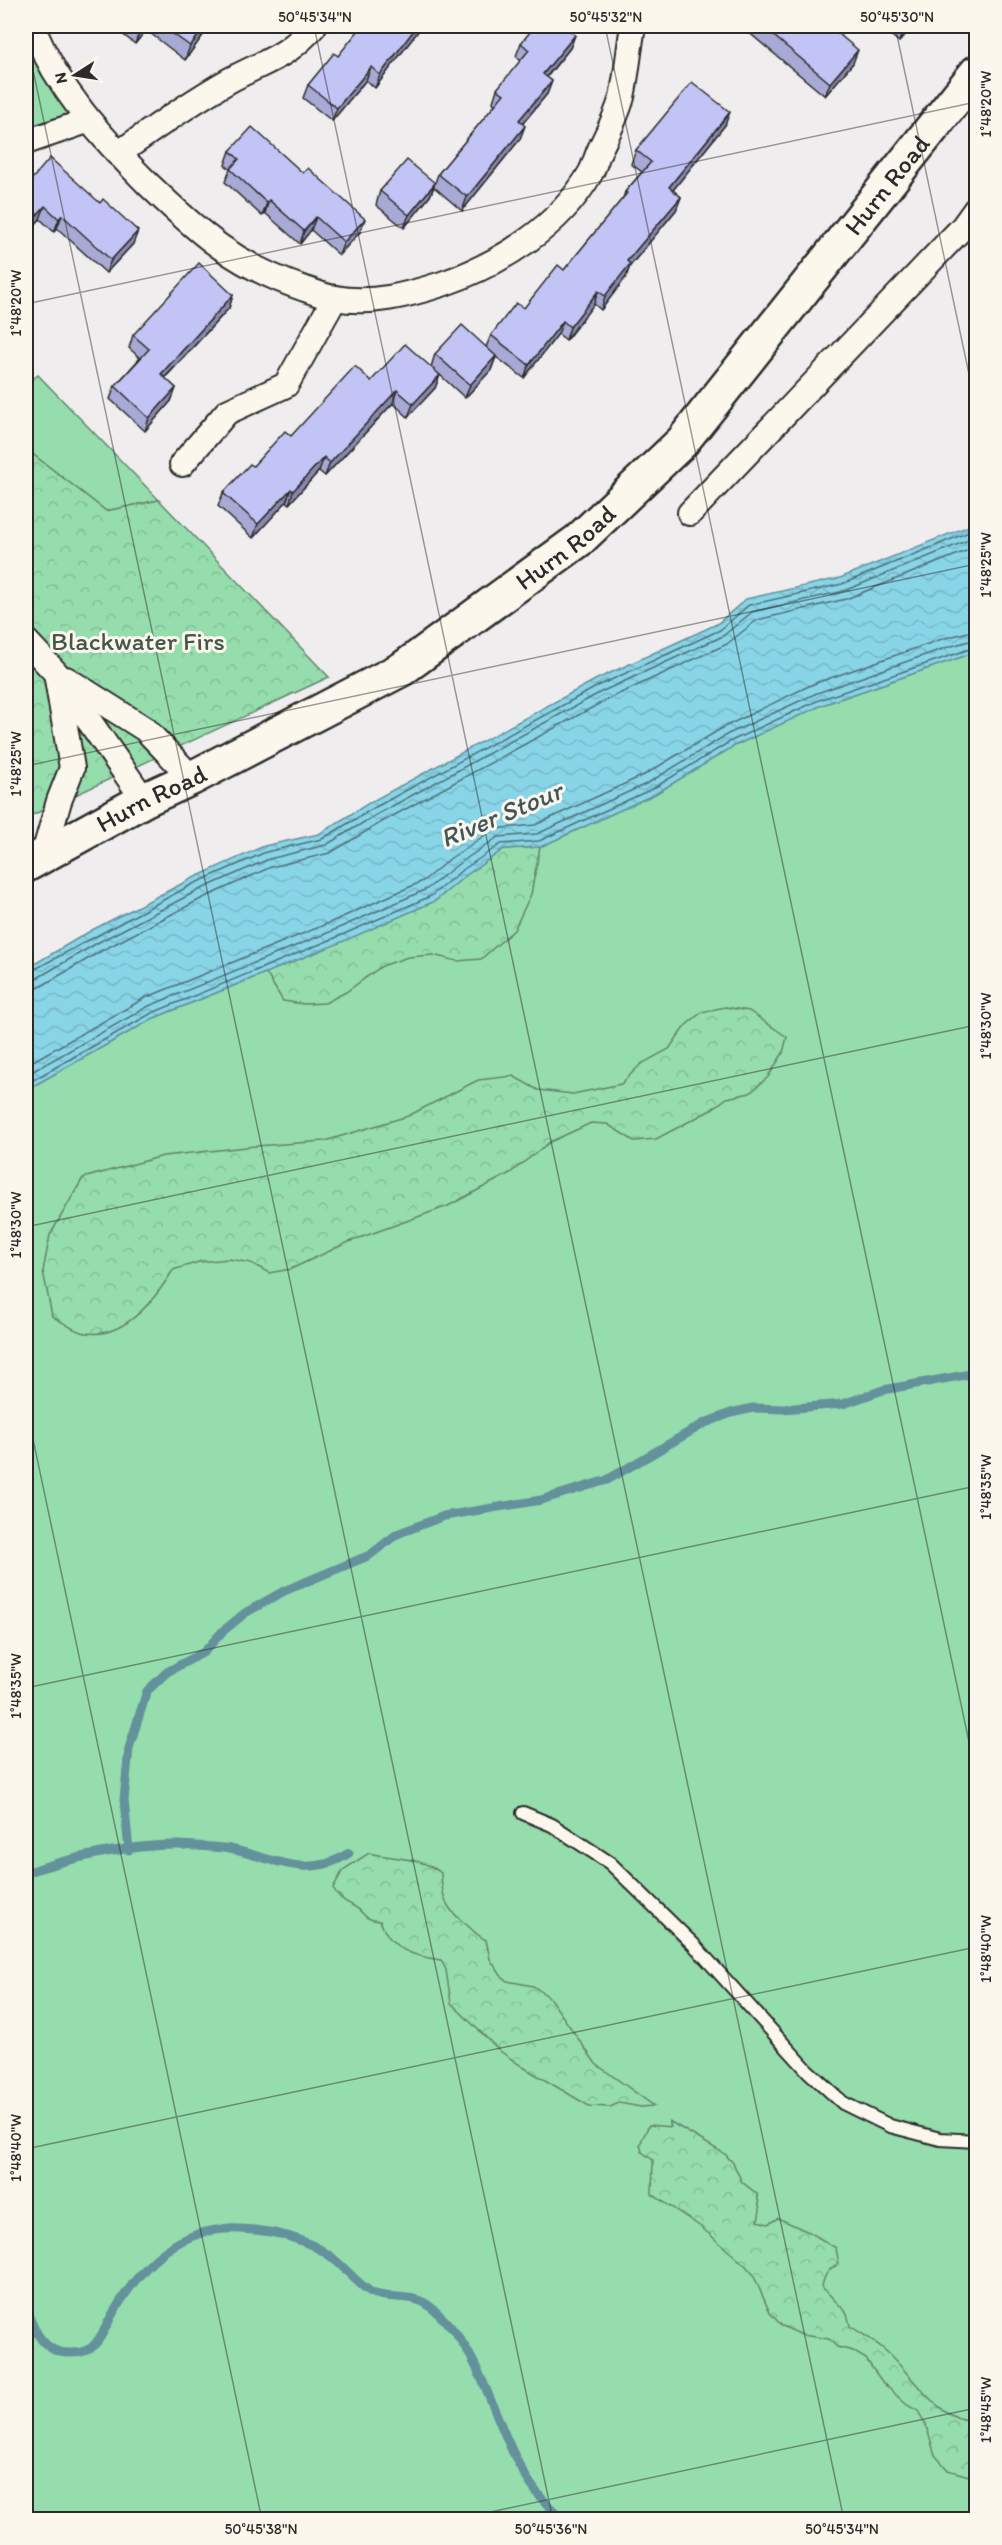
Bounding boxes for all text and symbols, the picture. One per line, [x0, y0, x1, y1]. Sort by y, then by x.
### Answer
text: 50°45'34"N [278, 8, 352, 26]
text: 50°45'32"N [570, 8, 642, 26]
text: 50°45'30"N [860, 8, 934, 26]
north arrow [45, 45, 105, 105]
text: 1°48'20"W [977, 70, 995, 137]
text: N [50, 71, 71, 85]
street label: Hurn Road [837, 128, 937, 242]
text: 1°48'20"W [7, 269, 25, 336]
street label: Hurn Road [509, 498, 622, 597]
text: 1°48'25"W [977, 532, 995, 598]
park label: Blackwater Firs [51, 625, 225, 657]
text: 1°48'25"W [7, 731, 25, 797]
street label: Hurn Road [90, 757, 212, 839]
water label: River Stour [435, 772, 570, 854]
text: 1°48'30"W [977, 992, 995, 1060]
text: 1°48'30"W [7, 1191, 25, 1259]
text: 1°48'35"W [977, 1454, 995, 1520]
text: 1°48'35"W [7, 1653, 25, 1719]
text: 1°48'40"W [977, 1915, 995, 1983]
text: 1°48'40"W [7, 2114, 25, 2182]
text: 1°48'45"W [977, 2377, 995, 2443]
text: 50°45'38"N [224, 2520, 298, 2538]
text: 50°45'36"N [515, 2520, 587, 2538]
text: 50°45'34"N [805, 2520, 879, 2538]

